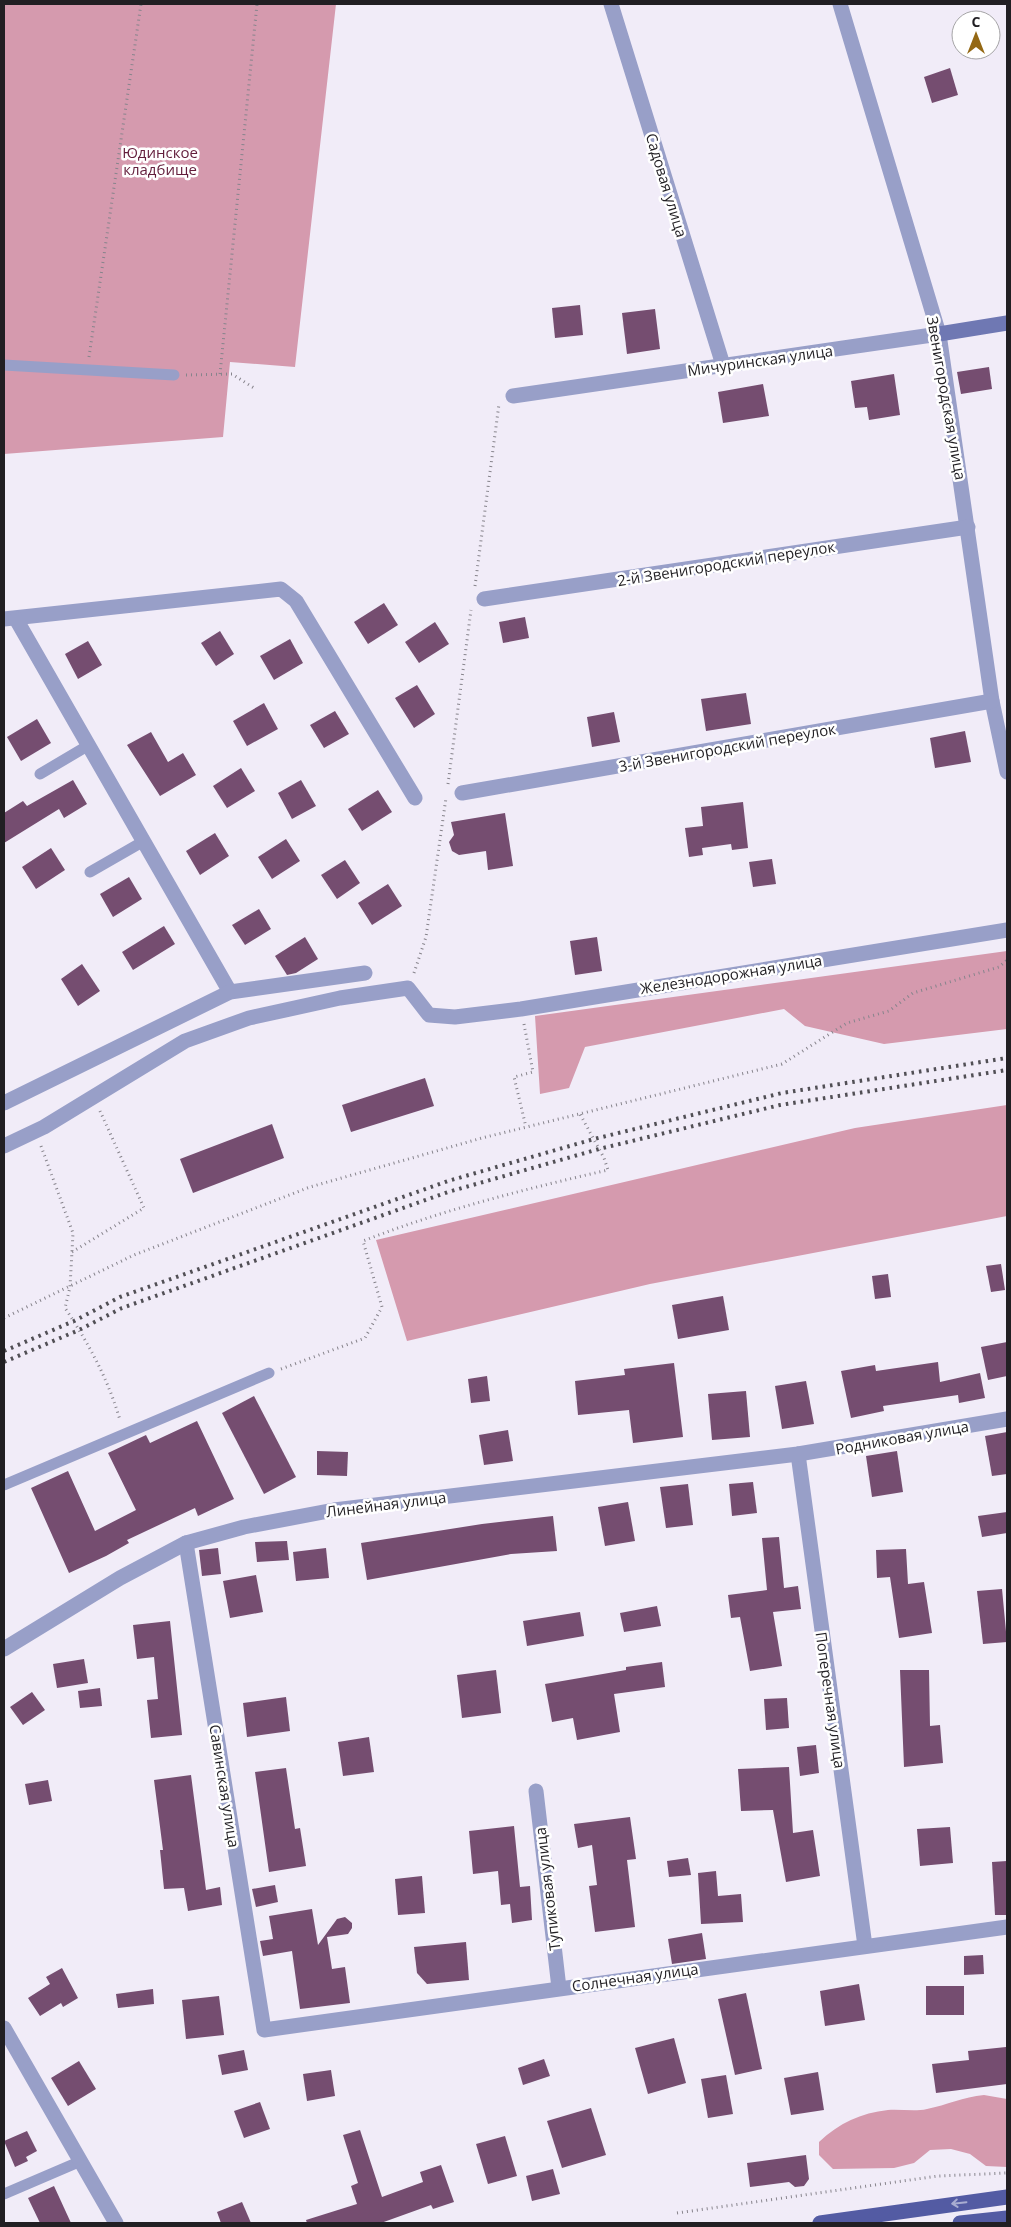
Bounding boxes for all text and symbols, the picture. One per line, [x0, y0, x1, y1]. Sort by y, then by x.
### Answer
north arrow [951, 10, 1001, 60]
text: С [972, 12, 981, 31]
street label: Садовая улица [642, 130, 692, 240]
park label: Юдинское кладбище [122, 142, 198, 179]
street label: Звенигородская улица [923, 315, 971, 481]
street label: Мичуринская улица [686, 340, 834, 380]
street label: 2-й Звенигородский переулок [616, 536, 836, 590]
street label: 3-й Звенигородский переулок [617, 718, 837, 776]
street label: Железнодорожная улица [639, 950, 823, 998]
street label: Родниковая улица [834, 1415, 970, 1459]
street label: Линейная улица [325, 1487, 447, 1521]
street label: Поперечная улица [812, 1630, 850, 1770]
street label: Савинская улица [205, 1723, 245, 1849]
street label: Тупиковая улица [530, 1826, 564, 1952]
street label: Солнечная улица [570, 1958, 700, 1996]
one-way arrow [951, 2198, 967, 2208]

